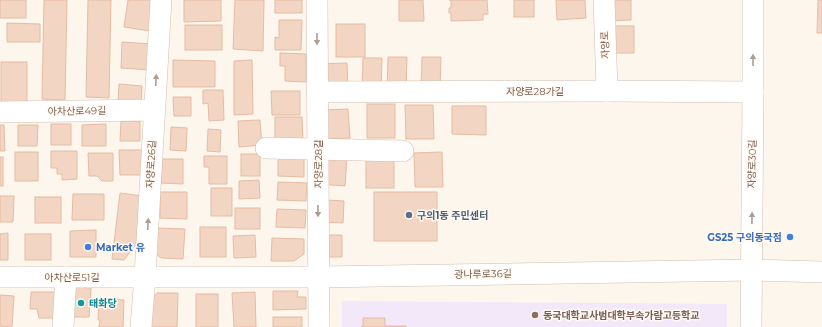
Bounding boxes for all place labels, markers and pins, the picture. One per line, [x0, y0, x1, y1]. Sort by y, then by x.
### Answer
place label: 구의1동 주민센터 [417, 209, 488, 222]
marker: 구의1동 주민센터 [404, 210, 414, 220]
place label: GS25 구의동국점 [707, 231, 782, 244]
marker: GS25 구의동국점 [785, 232, 795, 242]
place label: Market 유 [96, 241, 145, 254]
marker: Market 유 [83, 242, 93, 252]
place label: 태화당 [89, 297, 117, 310]
marker: 태화당 [76, 298, 86, 308]
place label: 동국대학교사범대학부속가람고등학교 [543, 309, 699, 322]
marker: 동국대학교사범대학부속가람고등학교 [530, 310, 540, 320]

